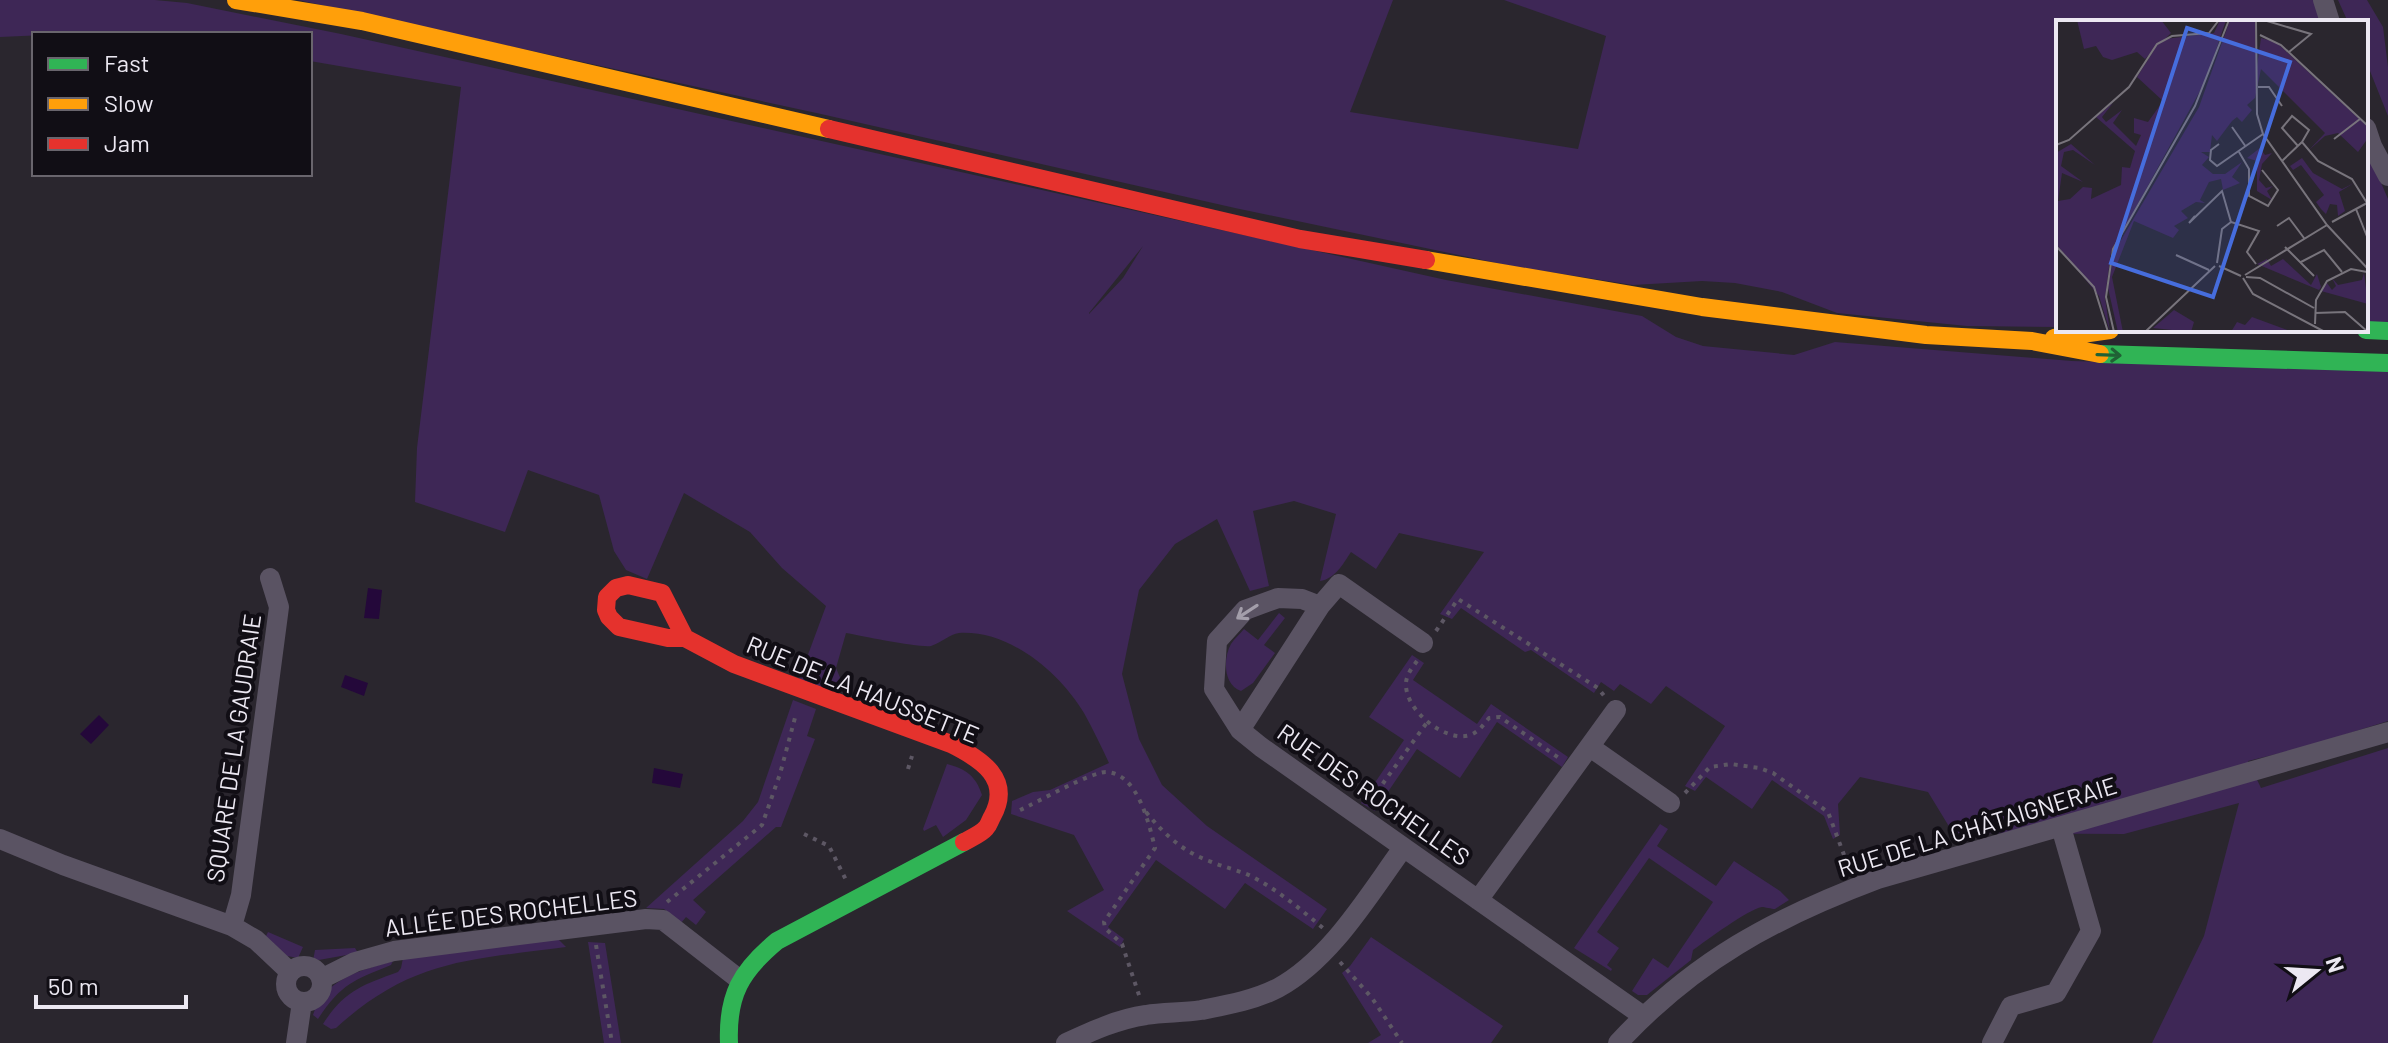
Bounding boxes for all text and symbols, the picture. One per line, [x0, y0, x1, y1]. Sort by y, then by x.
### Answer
inset map [2056, 20, 2368, 332]
legend [32, 32, 312, 176]
text: Fast [104, 48, 149, 77]
text: Slow [104, 88, 153, 117]
text: Jam [104, 128, 150, 157]
one-way arrow [2095, 347, 2122, 362]
one-way arrow [1237, 604, 1259, 621]
street label: SQUARE DE LA GAUDRAIE [200, 612, 266, 884]
street label: RUE DE LA HAUSSETTE [743, 629, 983, 749]
street label: RUE DES ROCHELLES [1272, 717, 1476, 871]
street label: RUE DE LA CHÂTAIGNERAIE [1834, 770, 2120, 882]
street label: ALLÉE DES ROCHELLES [383, 882, 639, 942]
north arrow [2276, 931, 2356, 1011]
text: N [2321, 954, 2351, 975]
scale bar [36, 959, 186, 1009]
text: 50 m [48, 971, 99, 1000]

